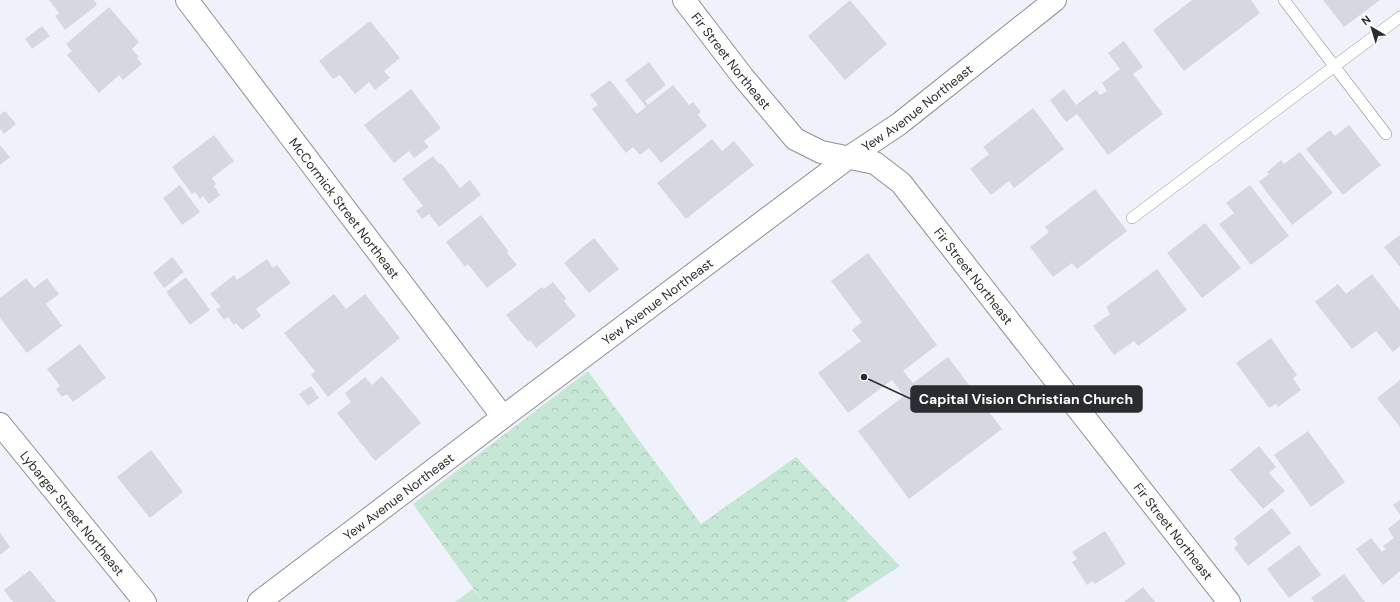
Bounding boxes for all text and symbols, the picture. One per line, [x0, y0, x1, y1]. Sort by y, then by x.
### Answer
north arrow [1352, 8, 1392, 48]
street label: Fir Street Northeast [688, 9, 774, 113]
text: N [1358, 12, 1373, 28]
street label: Yew Avenue Northeast [859, 61, 976, 155]
street label: McCormick Street Northeast [285, 134, 403, 282]
street label: Fir Street Northeast [930, 224, 1017, 328]
street label: Yew Avenue Northeast [599, 254, 716, 349]
callout: Capital Vision Christian Church [911, 386, 1142, 412]
text: Capital Vision Christian Church [919, 390, 1133, 408]
street label: Lybarger Street Northeast [16, 448, 128, 579]
street label: Yew Avenue Northeast [340, 449, 458, 544]
street label: Fir Street Northeast [1130, 479, 1216, 583]

